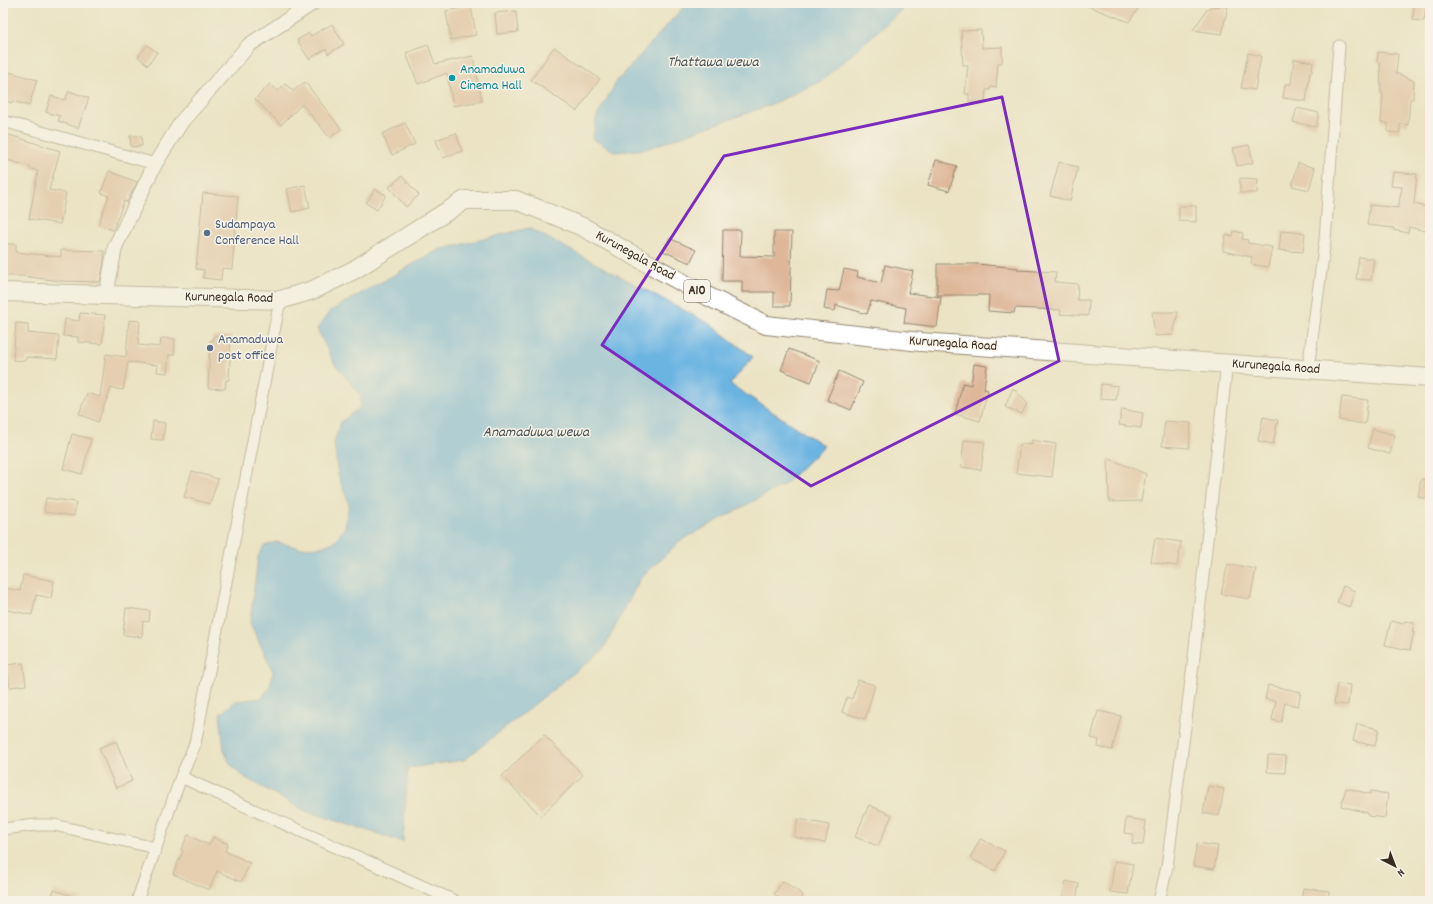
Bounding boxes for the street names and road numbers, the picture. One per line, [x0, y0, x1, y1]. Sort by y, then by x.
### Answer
street label: Kurunegala Road [592, 226, 678, 286]
road number: A10 [684, 280, 710, 302]
street label: Kurunegala Road [185, 287, 273, 309]
street label: Kurunegala Road [908, 331, 998, 357]
street label: Kurunegala Road [1231, 354, 1321, 380]

